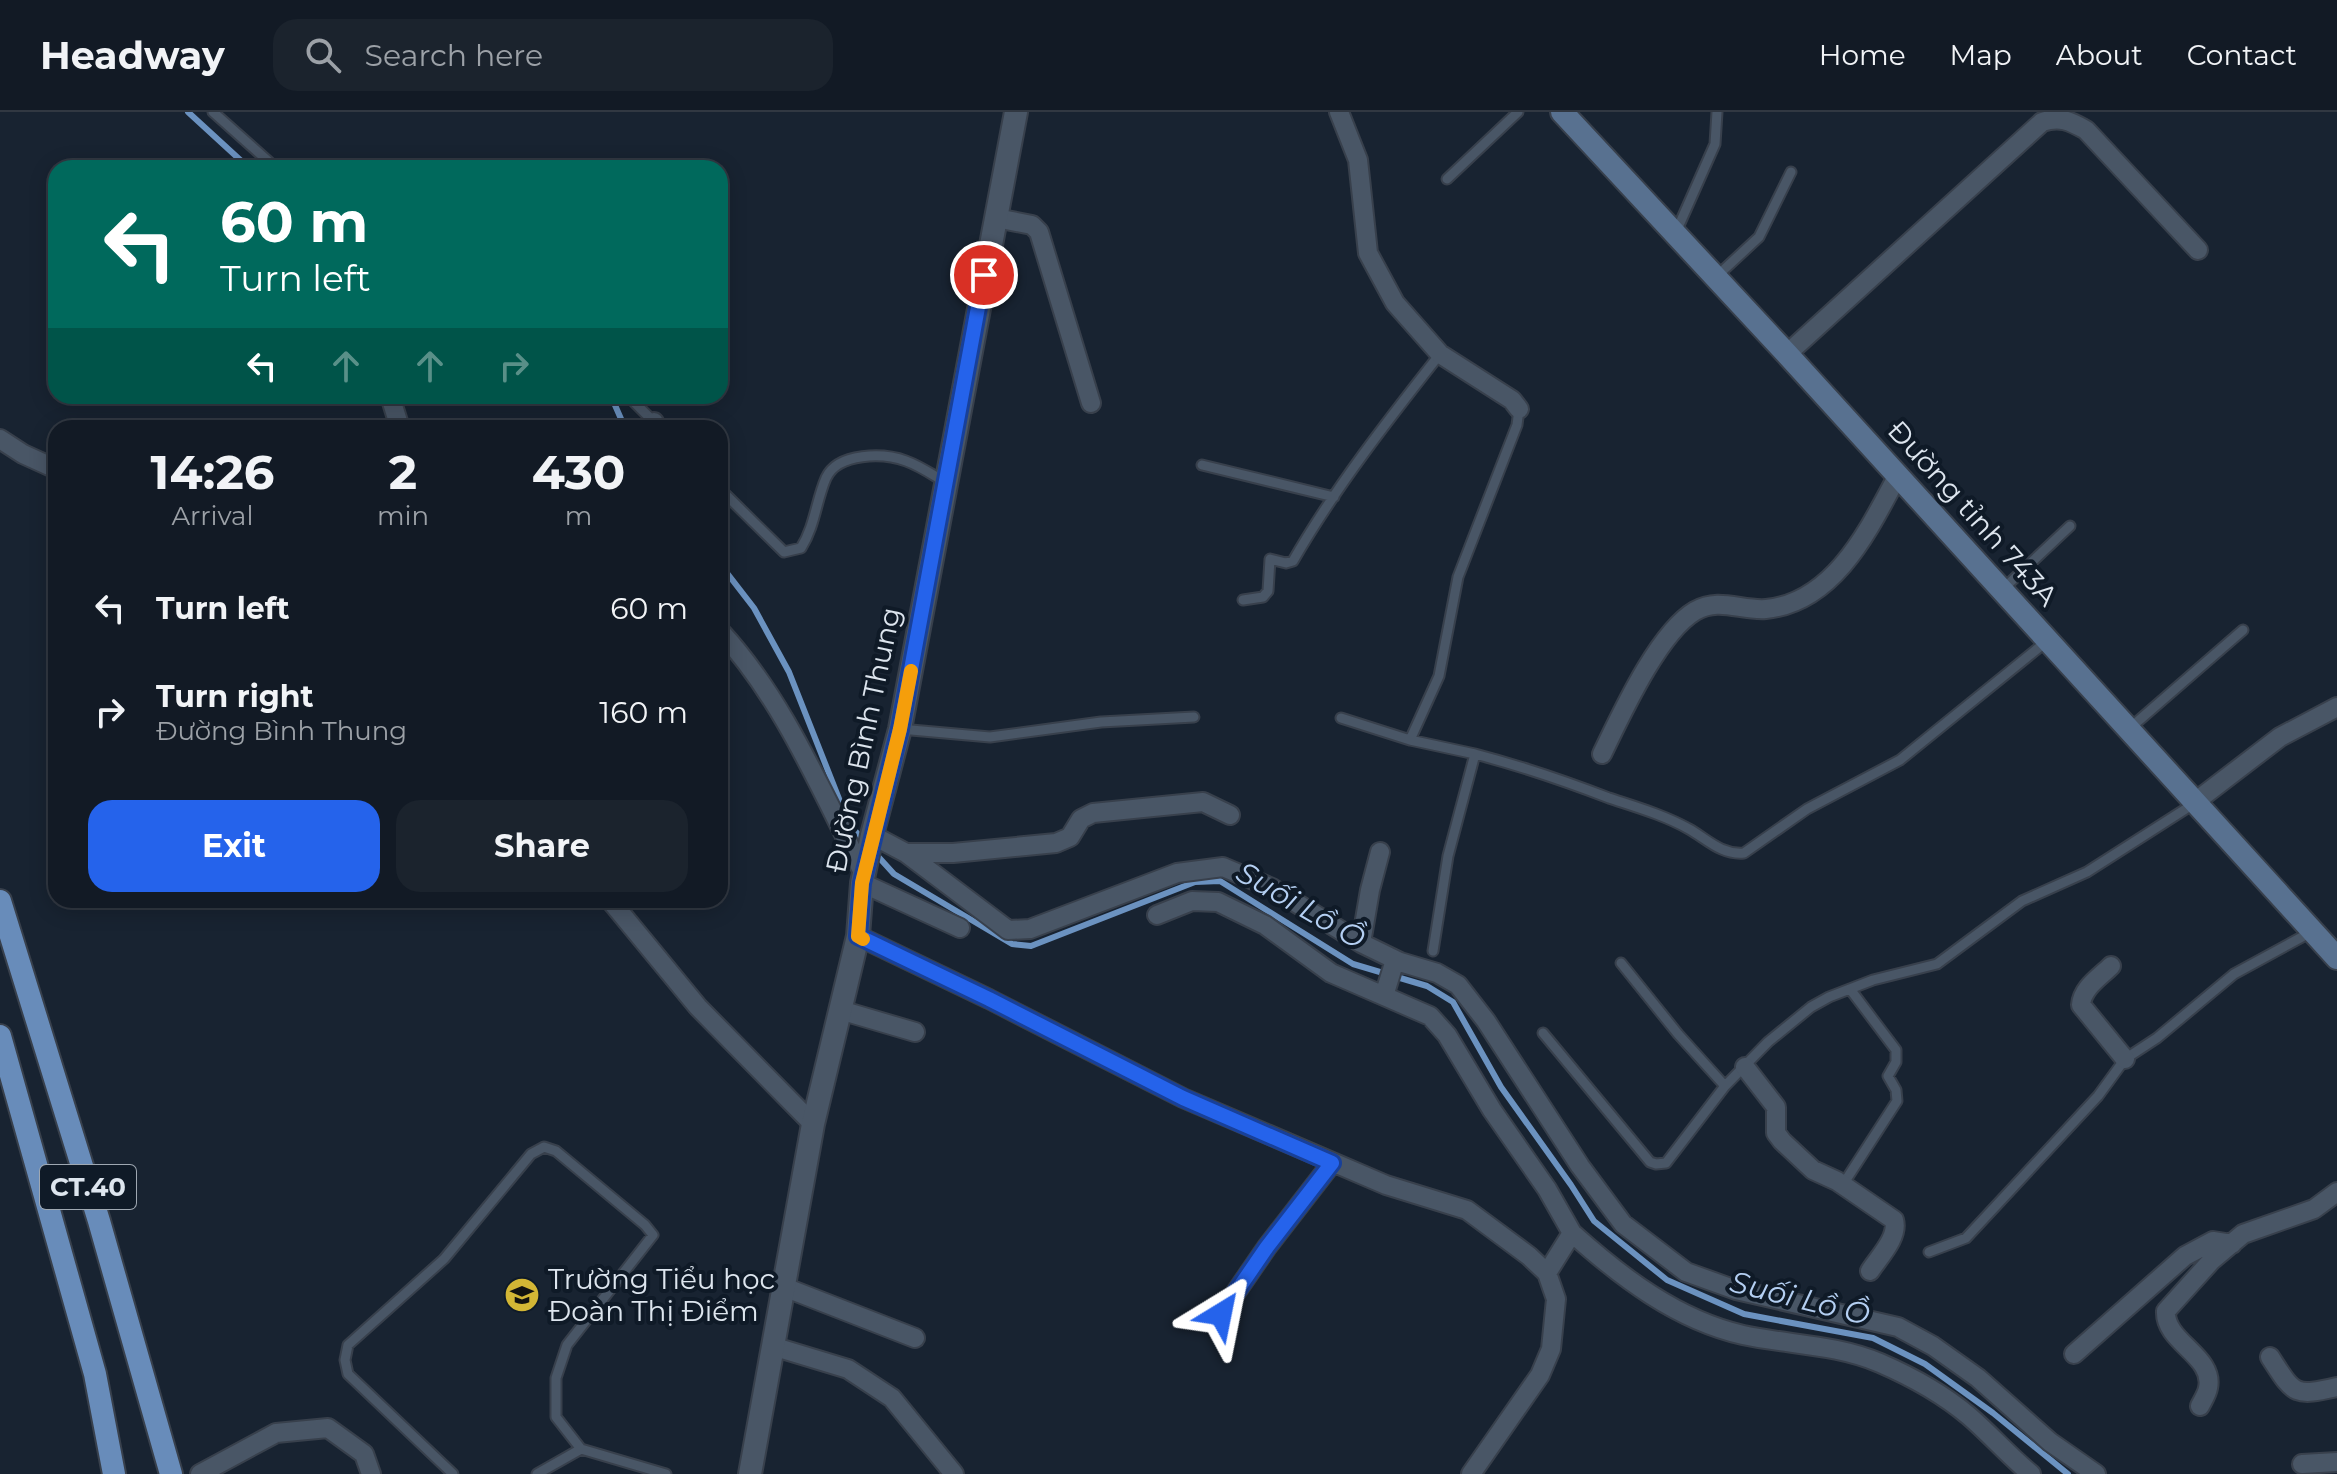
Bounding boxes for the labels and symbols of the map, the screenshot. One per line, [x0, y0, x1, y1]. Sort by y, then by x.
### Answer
pin [950, 241, 1018, 309]
street label: Đường tỉnh 743A [1881, 413, 2066, 613]
street label: Đường Bình Thung [818, 604, 908, 876]
water label: Suối Lồ Ồ [1230, 853, 1372, 957]
road number: CT.40 [40, 1165, 136, 1209]
place label: Trường Tiểu học Đoàn Thị Điểm [548, 1262, 775, 1328]
water label: Suối Lồ Ồ [1726, 1263, 1874, 1333]
position arrow [1179, 1272, 1263, 1356]
school or university icon: Trường Tiểu học Đoàn Thị Điểm [503, 1276, 541, 1314]

